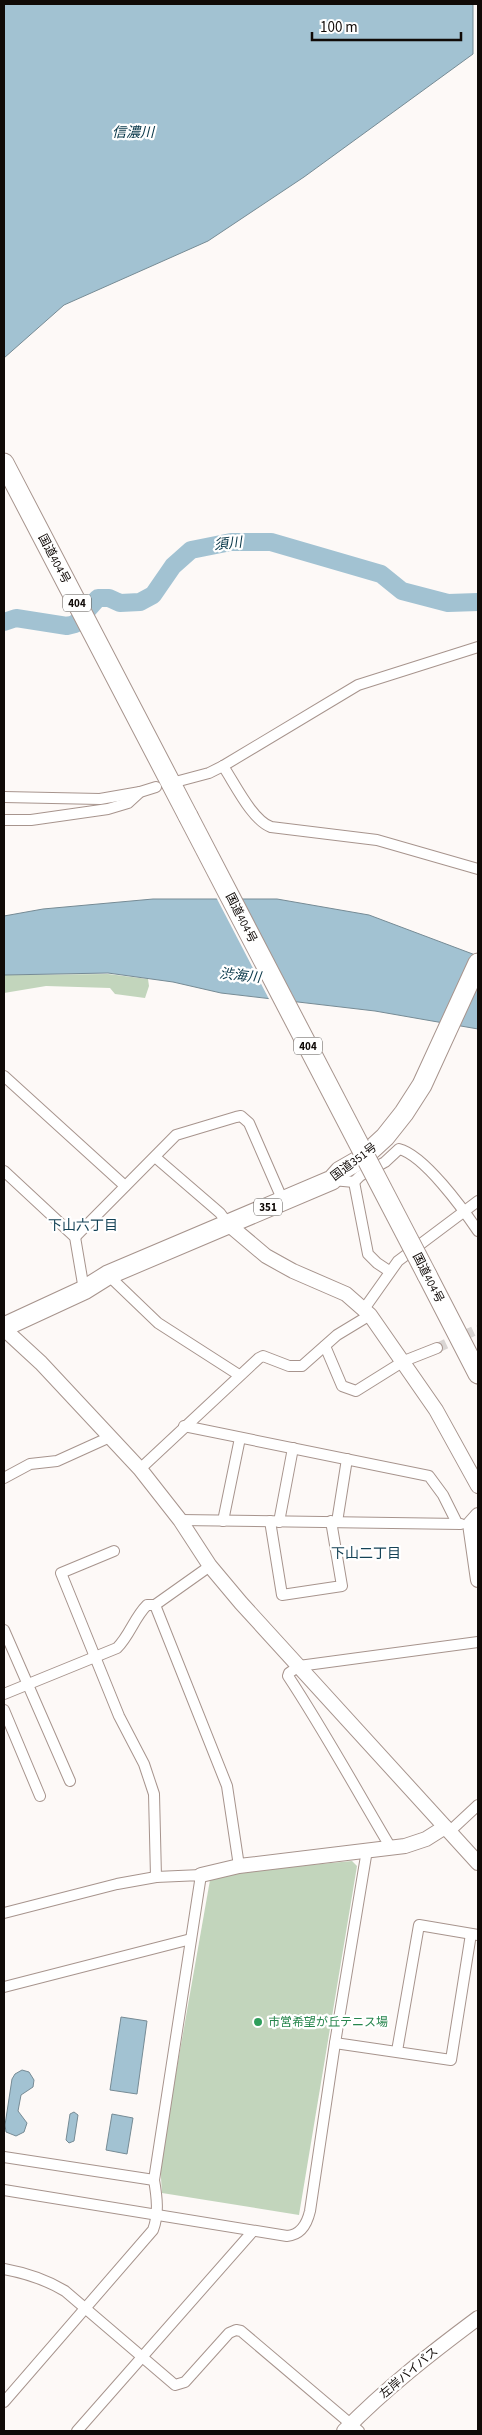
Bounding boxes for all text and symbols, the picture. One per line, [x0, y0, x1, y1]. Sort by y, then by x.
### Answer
scale bar [312, 10, 461, 42]
text: 100 m [320, 17, 358, 38]
water label: 信濃川 [112, 123, 156, 143]
street label: 国道404号 [34, 531, 74, 587]
water label: 須川 [213, 532, 245, 555]
road number: 404 [63, 594, 91, 612]
street label: 国道404号 [221, 890, 261, 946]
water label: 渋海川 [218, 964, 264, 988]
road number: 404 [294, 1038, 322, 1054]
street label: 国道351号 [327, 1139, 381, 1185]
road number: 351 [254, 1198, 282, 1216]
district label: 下山六丁目 [48, 1216, 118, 1236]
street label: 国道404号 [408, 1250, 448, 1306]
district label: 下山二丁目 [331, 1544, 401, 1564]
place label: 市営希望が丘テニス場 [268, 2014, 388, 2031]
marker: 市営希望が丘テニス場 [252, 2016, 264, 2028]
street label: 左岸バイパス [376, 2343, 442, 2403]

